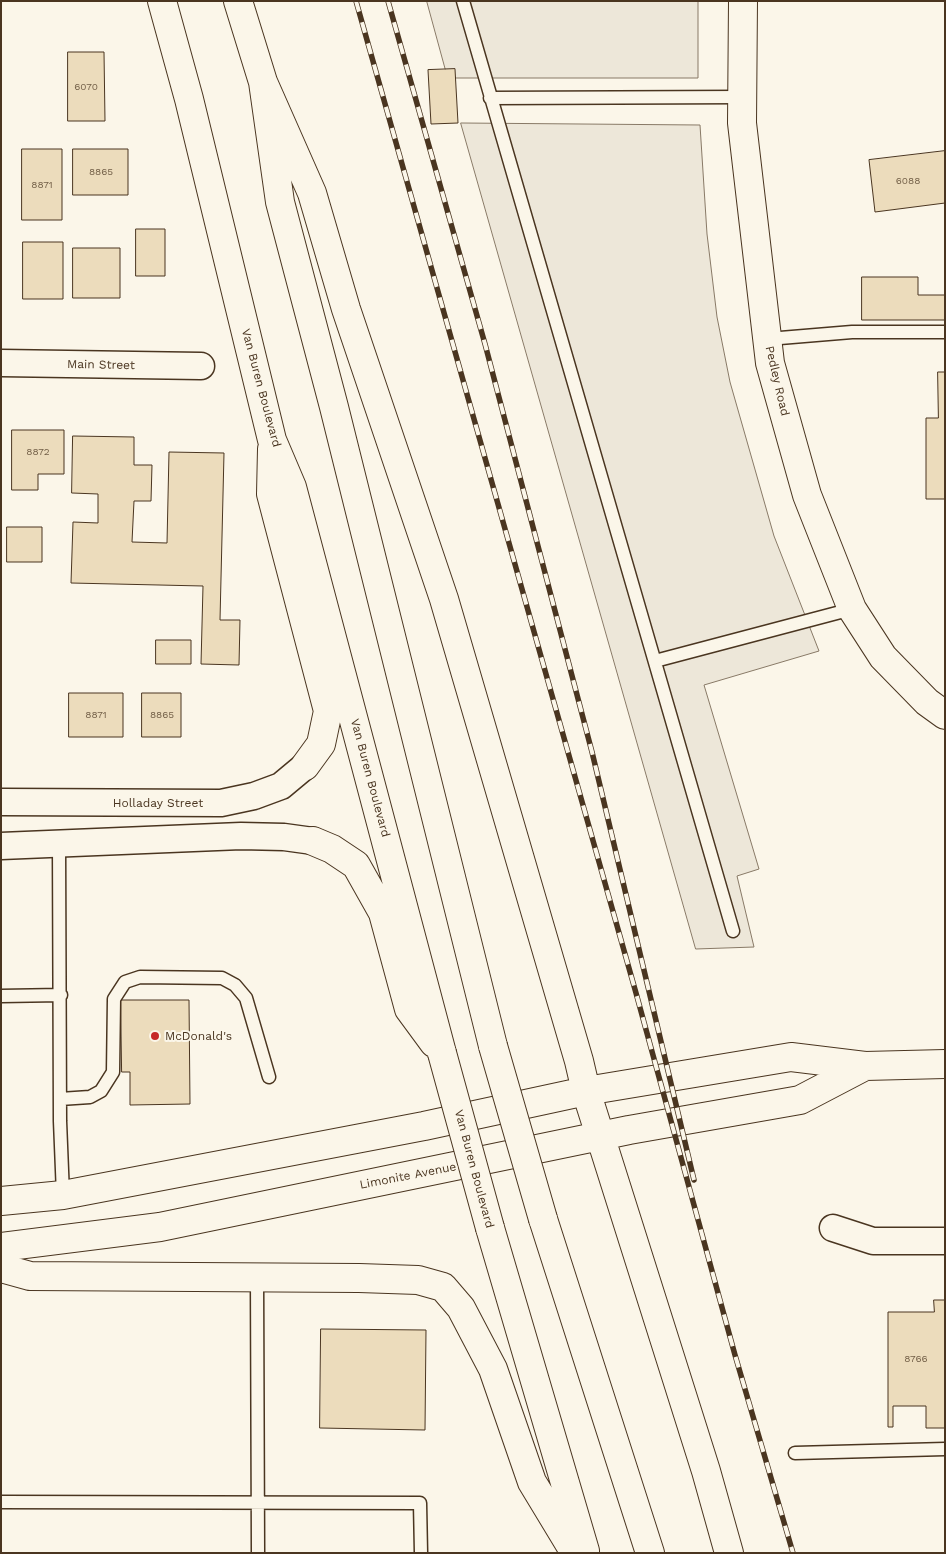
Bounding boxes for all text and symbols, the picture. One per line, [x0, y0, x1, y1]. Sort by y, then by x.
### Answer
house number: 6070 [74, 81, 98, 93]
house number: 8865 [89, 166, 113, 178]
house number: 6088 [896, 175, 920, 187]
house number: 8871 [31, 179, 53, 191]
street label: Van Buren Boulevard [238, 327, 284, 449]
street label: Pedley Road [762, 345, 792, 417]
street label: Main Street [67, 357, 135, 373]
house number: 8872 [26, 446, 50, 458]
house number: 8871 [85, 709, 107, 721]
house number: 8865 [150, 709, 174, 721]
street label: Van Buren Boulevard [347, 717, 393, 839]
street label: Holladay Street [113, 796, 203, 810]
place label: McDonald's [165, 1029, 232, 1043]
marker: McDonald's [149, 1030, 161, 1042]
street label: Van Buren Boulevard [451, 1108, 497, 1230]
street label: Limonite Avenue [358, 1160, 458, 1192]
house number: 8766 [904, 1353, 928, 1365]

